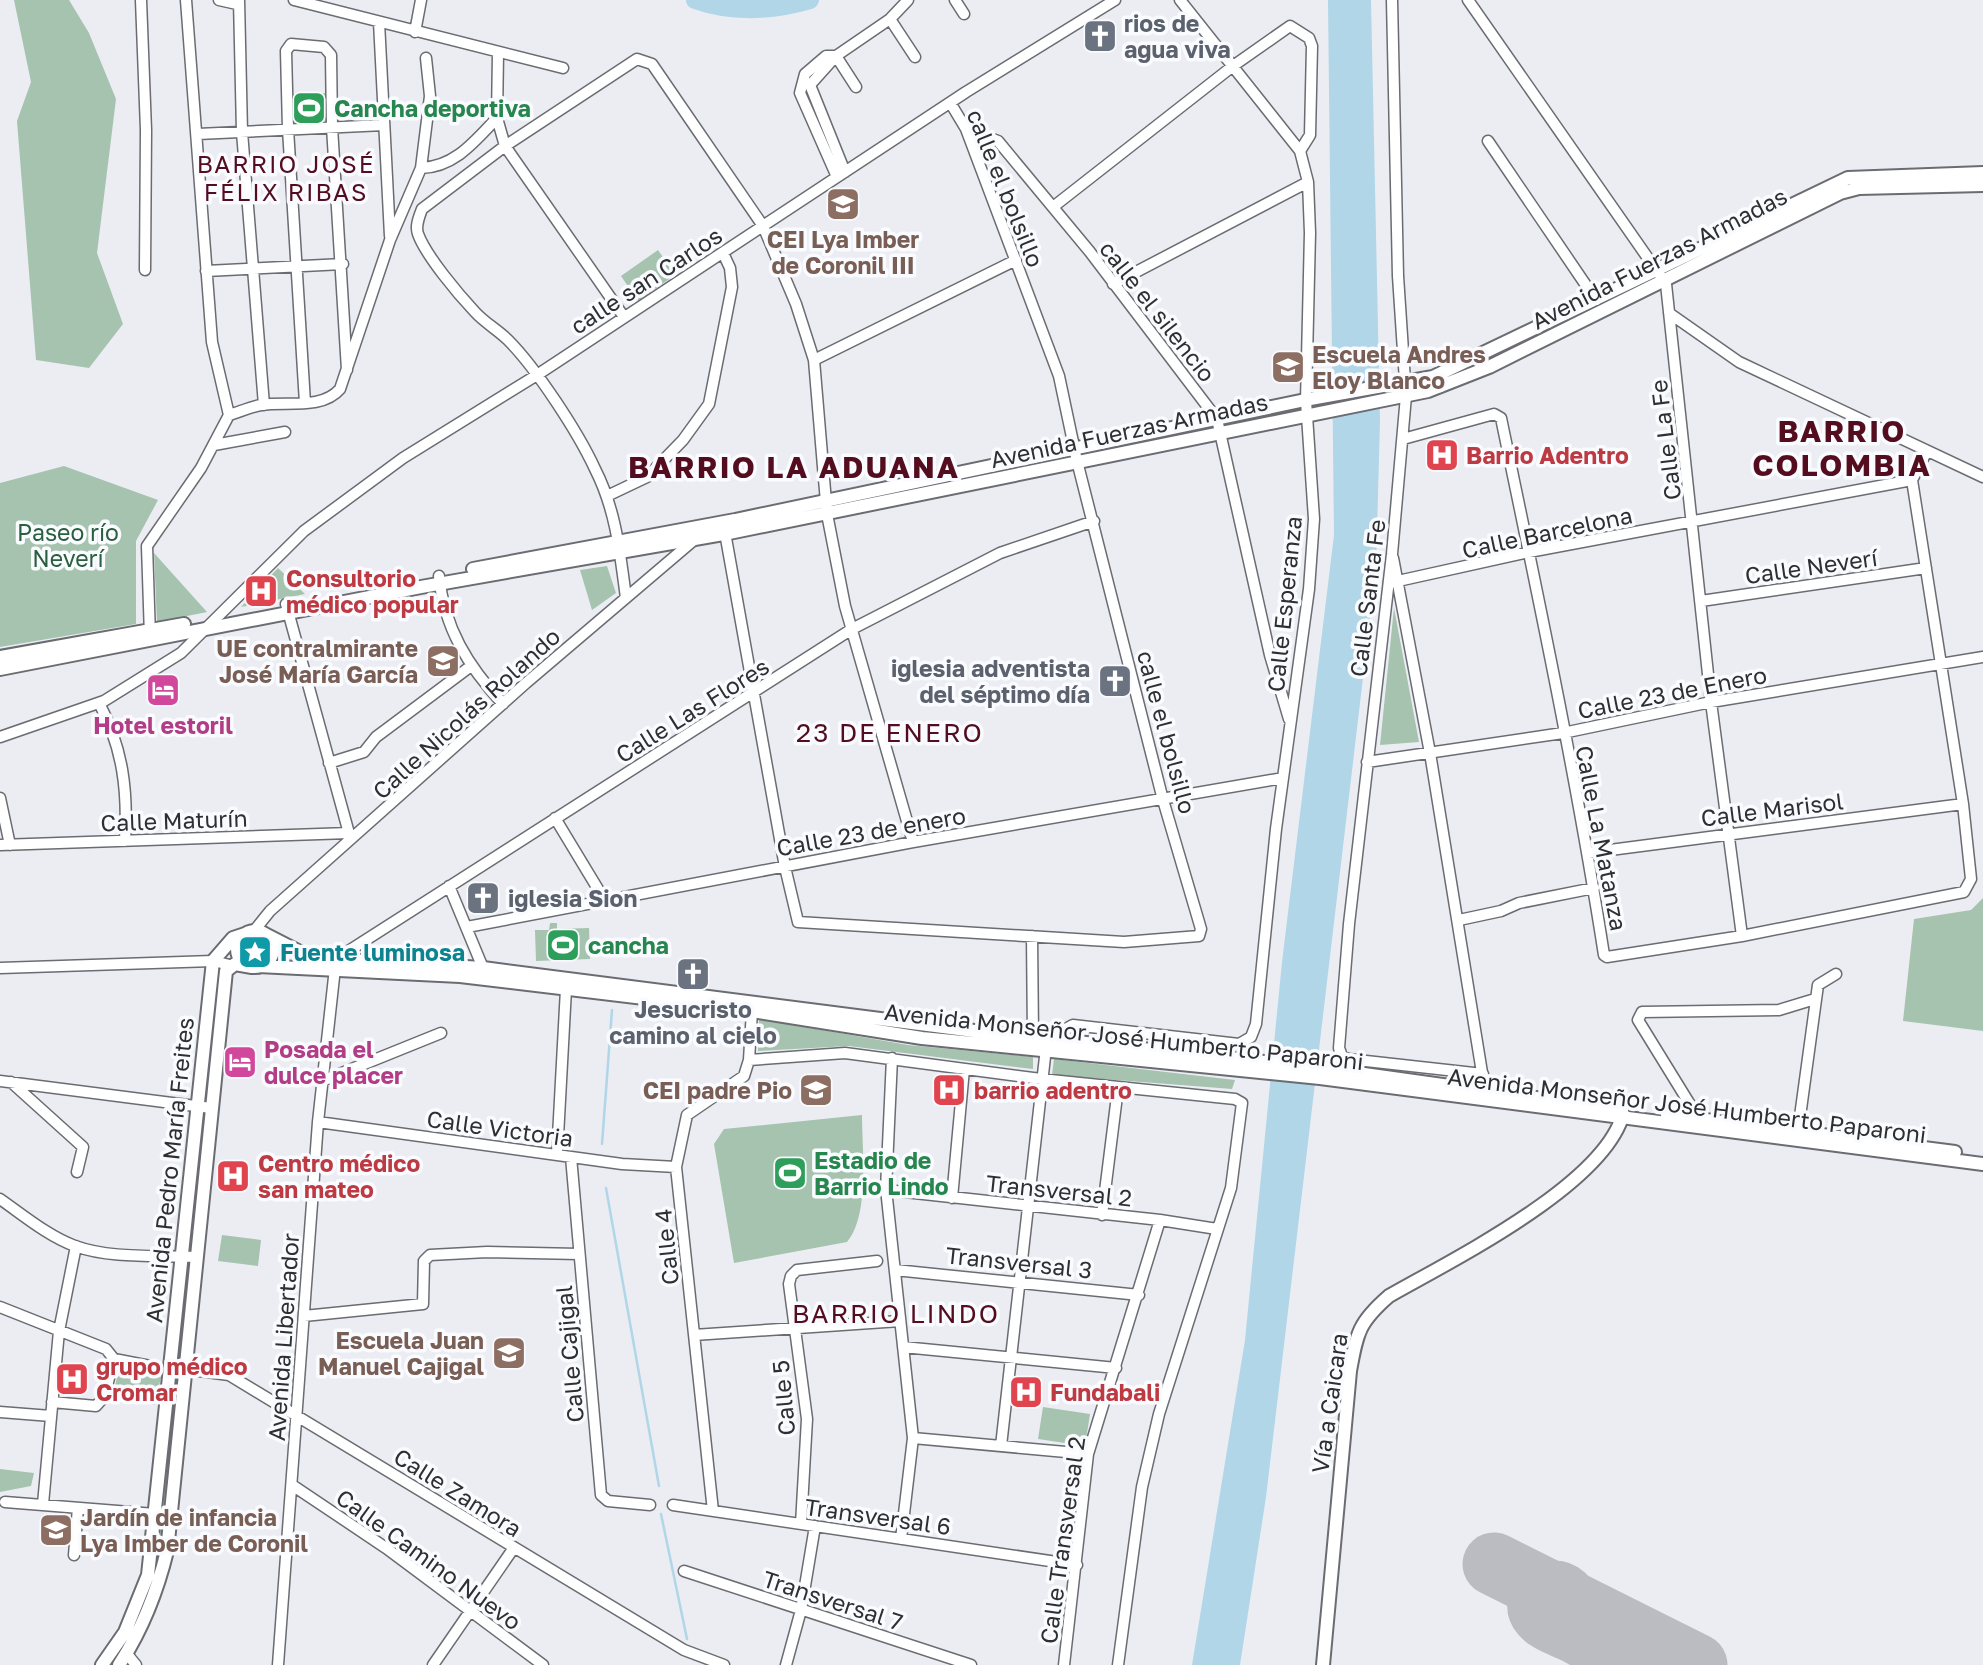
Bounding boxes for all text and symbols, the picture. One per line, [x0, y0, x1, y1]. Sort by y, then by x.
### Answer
place label: rios de agua viva [1124, 9, 1231, 63]
church icon: rios de agua viva [1081, 17, 1119, 55]
sports icon: Cancha deportiva [290, 89, 328, 127]
place label: Cancha deportiva [334, 94, 531, 122]
street label: calle el bolsillo [962, 105, 1050, 271]
district label: BARRIO JOSÉ FÉLIX RIBAS [197, 149, 375, 206]
street label: Avenida Fuerzas Armadas [1527, 181, 1791, 335]
school or university icon: CEI Lya Imber de Coronil III [824, 185, 862, 223]
street label: calle san Carlos [565, 221, 727, 339]
place label: CEI Lya Imber de Coronil III [767, 225, 919, 279]
street label: calle el silencio [1094, 235, 1222, 387]
place label: Escuela Andres Eloy Blanco [1312, 340, 1486, 394]
school or university icon: Escuela Andres Eloy Blanco [1269, 348, 1307, 386]
street label: Calle La Fe [1644, 378, 1686, 502]
street label: Avenida Fuerzas Armadas [988, 387, 1270, 473]
district label: BARRIO COLOMBIA [1752, 413, 1932, 483]
hospital icon: Barrio Adentro [1423, 436, 1461, 474]
place label: Barrio Adentro [1466, 441, 1629, 469]
district label: BARRIO LA ADUANA [628, 449, 960, 485]
street label: Calle Barcelona [1459, 500, 1635, 564]
street label: Calle Esperanza [1261, 515, 1307, 693]
park label: Paseo río Neverí [17, 518, 119, 572]
street label: Calle Santa Fe [1343, 518, 1391, 678]
street label: Calle Neverí [1743, 543, 1881, 589]
place label: Consultorio médico popular [286, 564, 459, 618]
hospital icon: Consultorio médico popular [242, 572, 280, 610]
street label: Calle Nicolás Rolando [367, 622, 565, 804]
place label: UE contralmirante José María García [216, 634, 418, 688]
school or university icon: UE contralmirante José María García [424, 642, 462, 680]
street label: calle el bolsillo [1132, 647, 1202, 817]
street label: Calle Las Flores [610, 652, 774, 768]
place label: iglesia adventista del séptimo día [891, 654, 1090, 708]
street label: Calle 23 de Enero [1575, 660, 1769, 724]
church icon: iglesia adventista del séptimo día [1096, 662, 1134, 700]
hotel icon: Hotel estoril [144, 671, 182, 709]
place label: Hotel estoril [93, 711, 233, 739]
district label: 23 DE ENERO [796, 717, 984, 748]
street label: Calle La Matanza [1570, 743, 1634, 933]
street label: Calle Marisol [1699, 786, 1845, 832]
street label: Calle 23 de enero [774, 801, 968, 861]
street label: Calle Maturín [100, 803, 248, 837]
church icon: iglesia Sion [464, 879, 502, 917]
place label: iglesia Sion [508, 884, 637, 912]
sports icon: cancha [544, 926, 582, 964]
place label: cancha [588, 931, 669, 959]
place icon: Fuente luminosa [236, 933, 274, 971]
place label: Fuente luminosa [280, 938, 465, 966]
church icon: Jesucristo camino al cielo [674, 955, 712, 993]
place label: Jesucristo camino al cielo [609, 995, 777, 1049]
street label: Avenida Monseñor José Humberto Paparoni [883, 997, 1365, 1075]
street label: Avenida Pedro María Freites [139, 1016, 199, 1324]
place label: Posada el dulce placer [264, 1035, 403, 1089]
hotel icon: Posada el dulce placer [221, 1043, 259, 1081]
street label: Avenida Monseñor José Humberto Paparoni [1446, 1062, 1928, 1148]
school or university icon: CEI padre Pio [797, 1071, 835, 1109]
hospital icon: barrio adentro [930, 1071, 968, 1109]
place label: CEI padre Pio [643, 1076, 792, 1104]
place label: barrio adentro [974, 1076, 1132, 1104]
street label: Calle Victoria [425, 1104, 575, 1152]
place label: Estadio de Barrio Lindo [814, 1146, 949, 1200]
place label: Centro médico san mateo [258, 1149, 421, 1203]
sports icon: Estadio de Barrio Lindo [771, 1154, 809, 1192]
hospital icon: Centro médico san mateo [214, 1157, 252, 1195]
street label: Transversal 2 [985, 1168, 1133, 1212]
street label: Calle 4 [648, 1208, 684, 1286]
street label: Avenida Libertador [262, 1232, 304, 1442]
street label: Transversal 3 [945, 1240, 1093, 1284]
street label: Calle Cajigal [549, 1284, 589, 1424]
district label: BARRIO LINDO [792, 1298, 1000, 1329]
place label: Escuela Juan Manuel Cajigal [318, 1326, 484, 1380]
street label: Vía a Caicara [1305, 1331, 1353, 1475]
school or university icon: Escuela Juan Manuel Cajigal [490, 1334, 528, 1372]
place label: grupo médico Cromar [96, 1352, 248, 1406]
street label: Calle 5 [766, 1359, 800, 1437]
hospital icon: grupo médico Cromar [53, 1360, 91, 1398]
hospital icon: Fundabali [1007, 1373, 1045, 1411]
place label: Fundabali [1050, 1378, 1160, 1406]
street label: Calle Transversal 2 [1034, 1435, 1090, 1645]
street label: Calle Zamora [389, 1442, 527, 1542]
street label: Calle Camino Nuevo [331, 1483, 527, 1635]
street label: Transversal 6 [803, 1492, 953, 1540]
place label: Jardín de infancia Lya Imber de Coronil [80, 1503, 308, 1557]
school or university icon: Jardín de infancia Lya Imber de Coronil [37, 1511, 75, 1549]
street label: Transversal 7 [759, 1564, 907, 1636]

